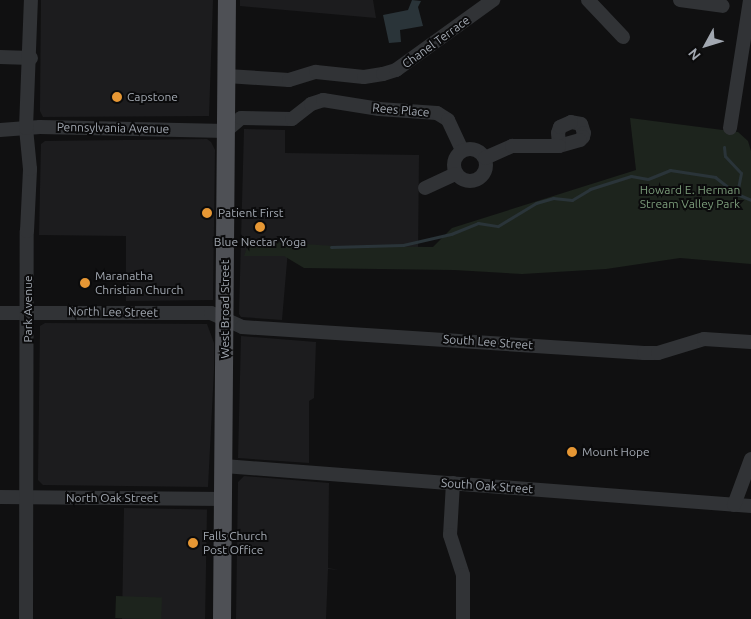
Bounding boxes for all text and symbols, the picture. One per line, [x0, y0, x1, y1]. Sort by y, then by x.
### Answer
street label: Chanel Terrace [399, 13, 473, 71]
north arrow [681, 20, 731, 70]
text: N [685, 45, 704, 64]
place label: Capstone [127, 90, 178, 104]
marker: Capstone [111, 91, 123, 103]
street label: Rees Place [372, 100, 430, 120]
street label: Pennsylvania Avenue [57, 120, 169, 136]
park label: Howard E. Herman Stream Valley Park [640, 183, 740, 211]
marker: Patient First [200, 206, 214, 220]
place label: Patient First [218, 206, 284, 220]
marker: Blue Nectar Yoga [254, 221, 266, 233]
place label: Blue Nectar Yoga [214, 235, 306, 249]
street label: West Broad Street [218, 260, 232, 358]
place label: Maranatha Christian Church [95, 269, 183, 297]
street label: Park Avenue [21, 275, 35, 343]
marker: Maranatha Christian Church [79, 277, 91, 289]
street label: North Lee Street [68, 304, 158, 320]
street label: South Lee Street [443, 332, 533, 352]
place label: Mount Hope [582, 445, 650, 459]
marker: Mount Hope [566, 446, 578, 458]
street label: South Oak Street [440, 476, 534, 496]
street label: North Oak Street [66, 491, 158, 505]
place label: Falls Church Post Office [203, 529, 267, 557]
marker: Falls Church Post Office [187, 537, 199, 549]

